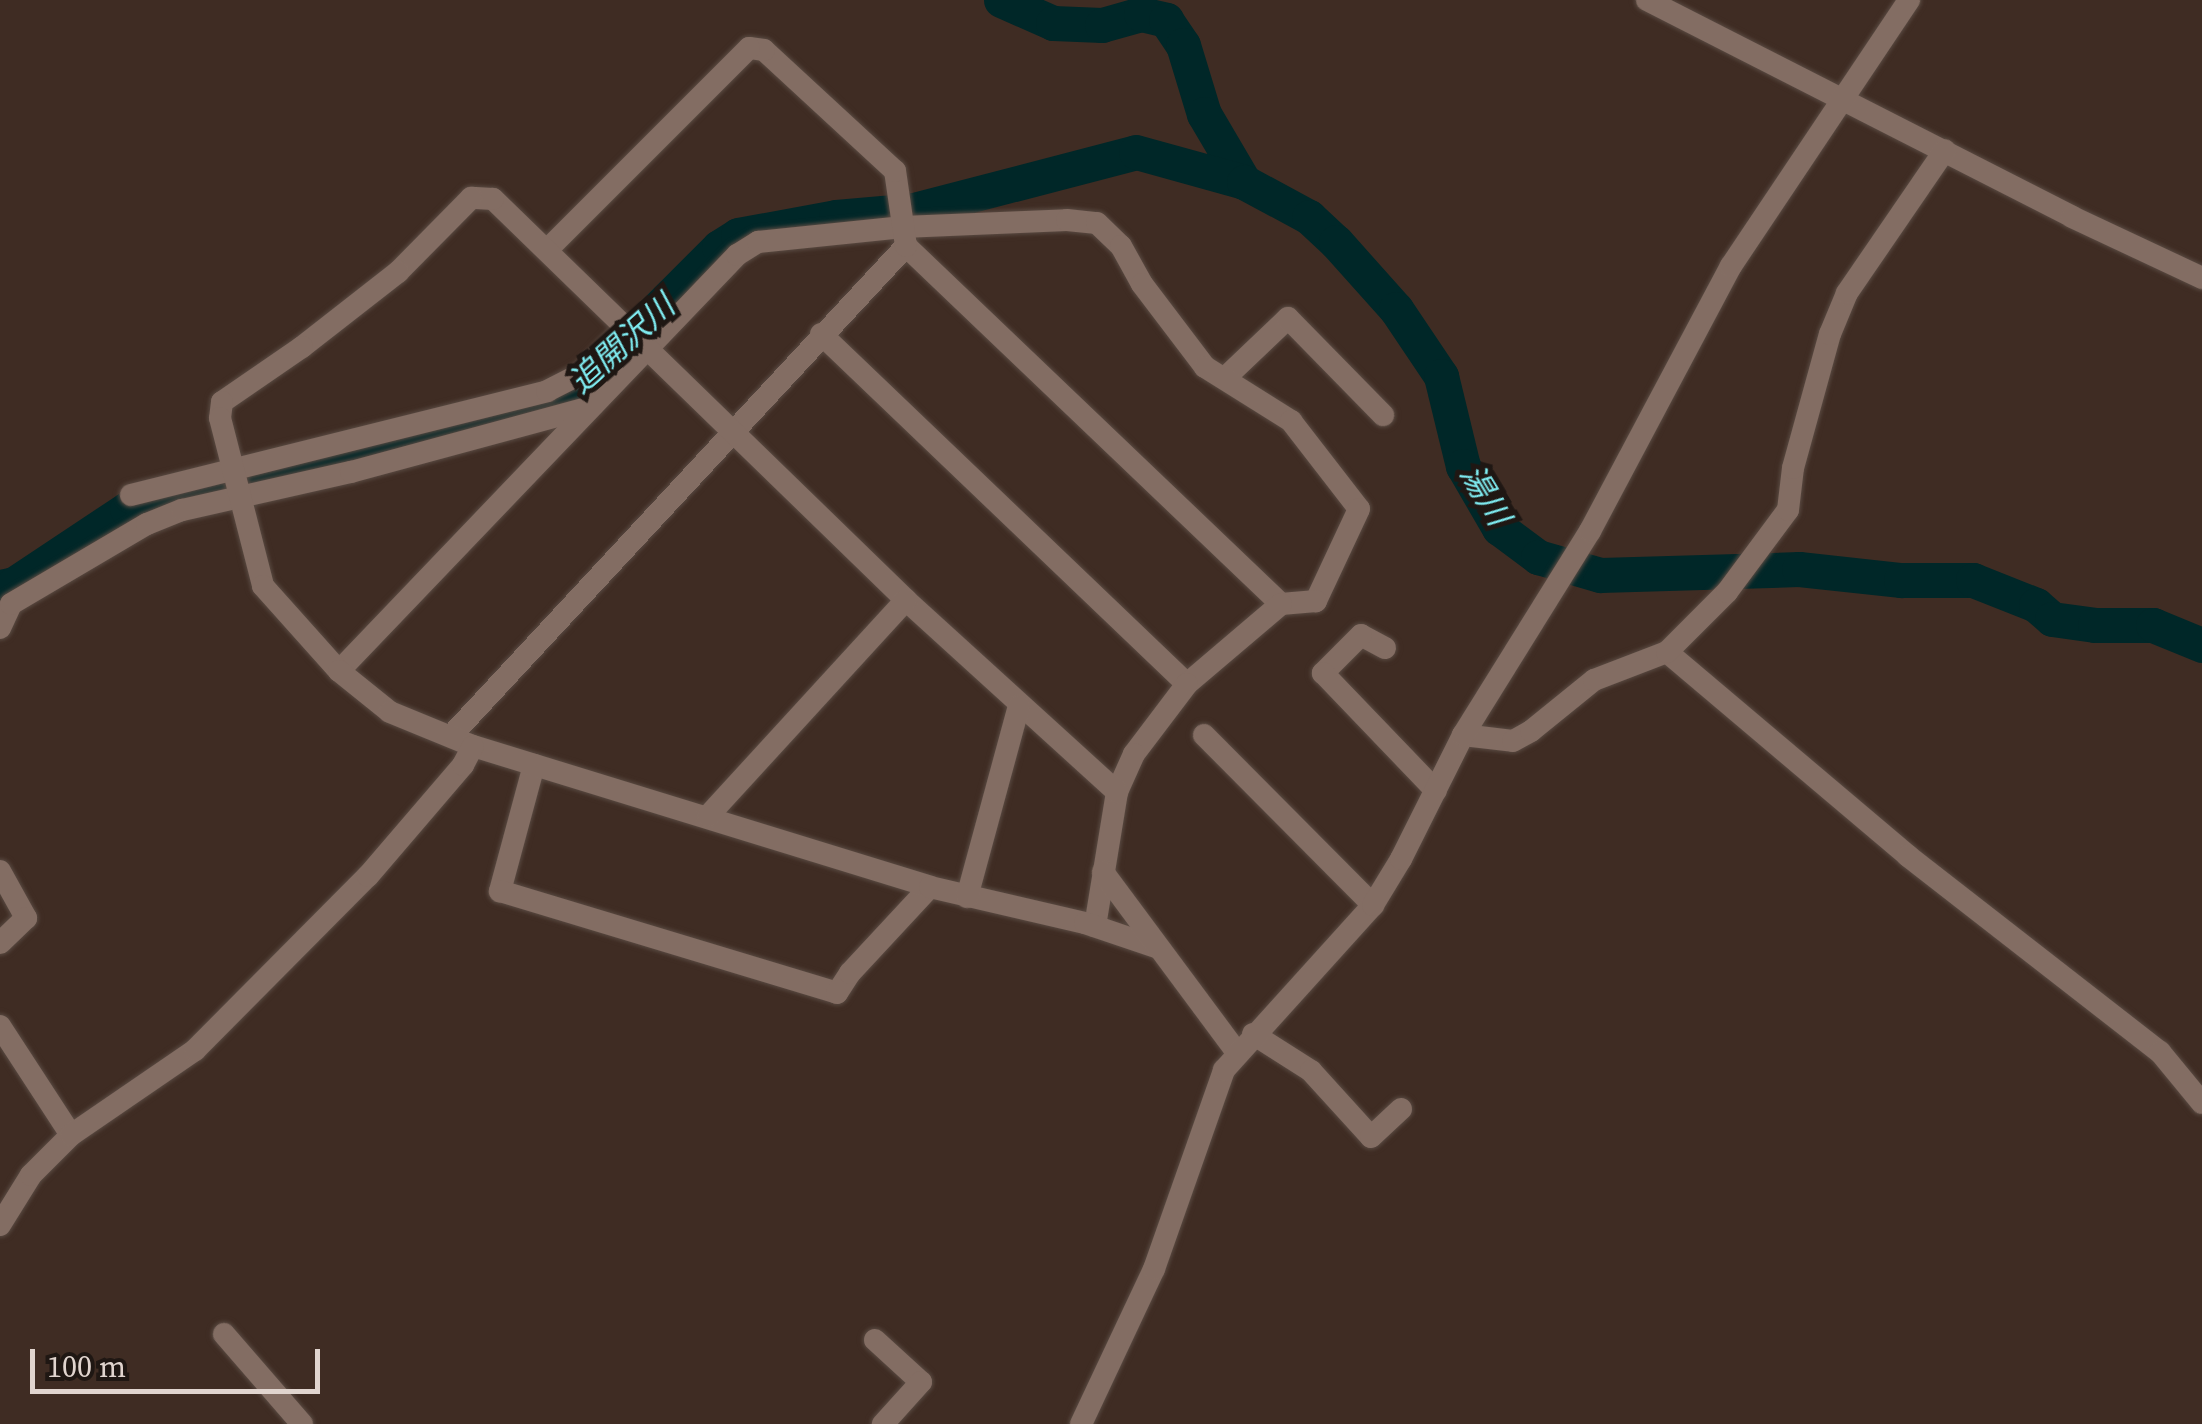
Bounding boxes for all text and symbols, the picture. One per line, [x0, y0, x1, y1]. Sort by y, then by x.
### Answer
water label: 追開沢川 [562, 287, 682, 401]
water label: 湯川 [1452, 458, 1518, 532]
scale bar [35, 1329, 325, 1391]
text: 100 m [47, 1346, 126, 1387]

